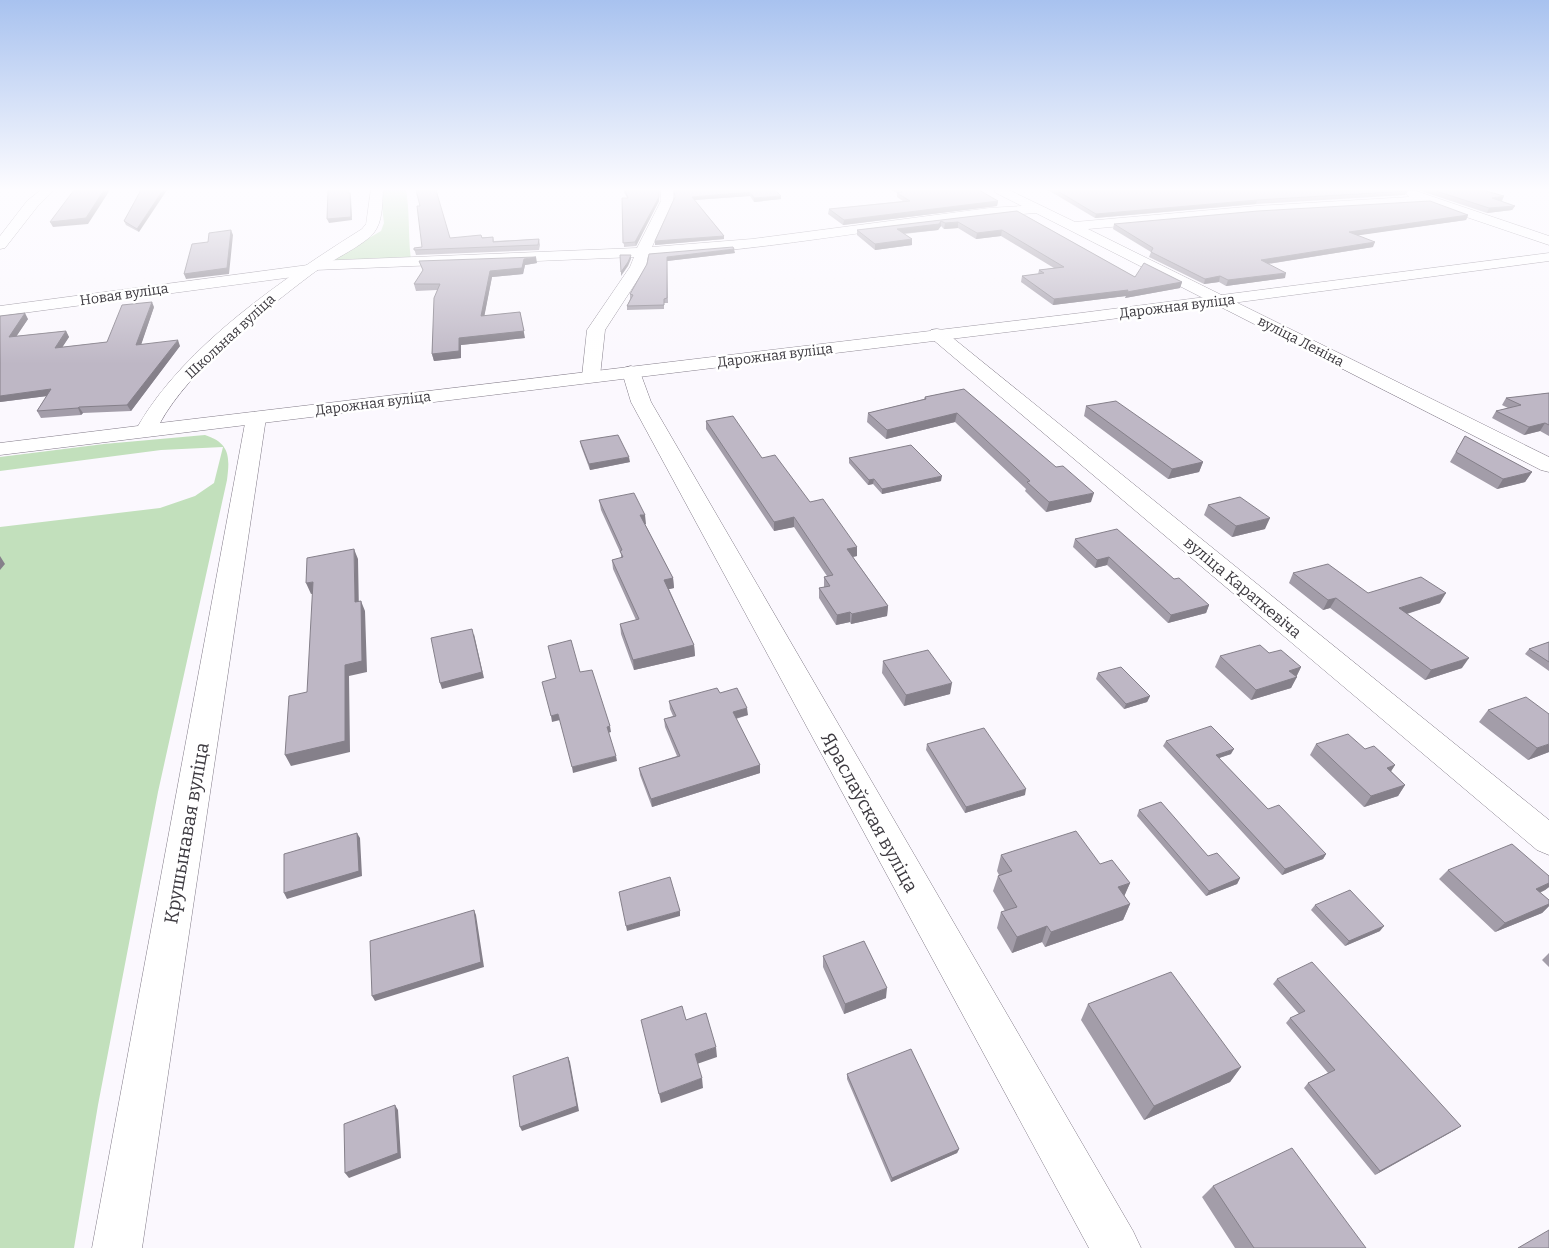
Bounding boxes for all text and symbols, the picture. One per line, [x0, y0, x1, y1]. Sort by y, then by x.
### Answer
street label: Новая вуліца [79, 280, 170, 309]
street label: Школьная вуліца [182, 290, 279, 382]
street label: Дарожная вуліца [1118, 291, 1236, 322]
street label: вуліца Леніна [1255, 312, 1347, 371]
street label: Дарожная вуліца [716, 340, 834, 371]
street label: Дарожная вуліца [314, 388, 432, 419]
street label: вуліца Караткевіча [1180, 533, 1305, 642]
street label: Яраслаўская вуліца [816, 728, 923, 897]
street label: Крушынавая вуліца [159, 740, 214, 926]

